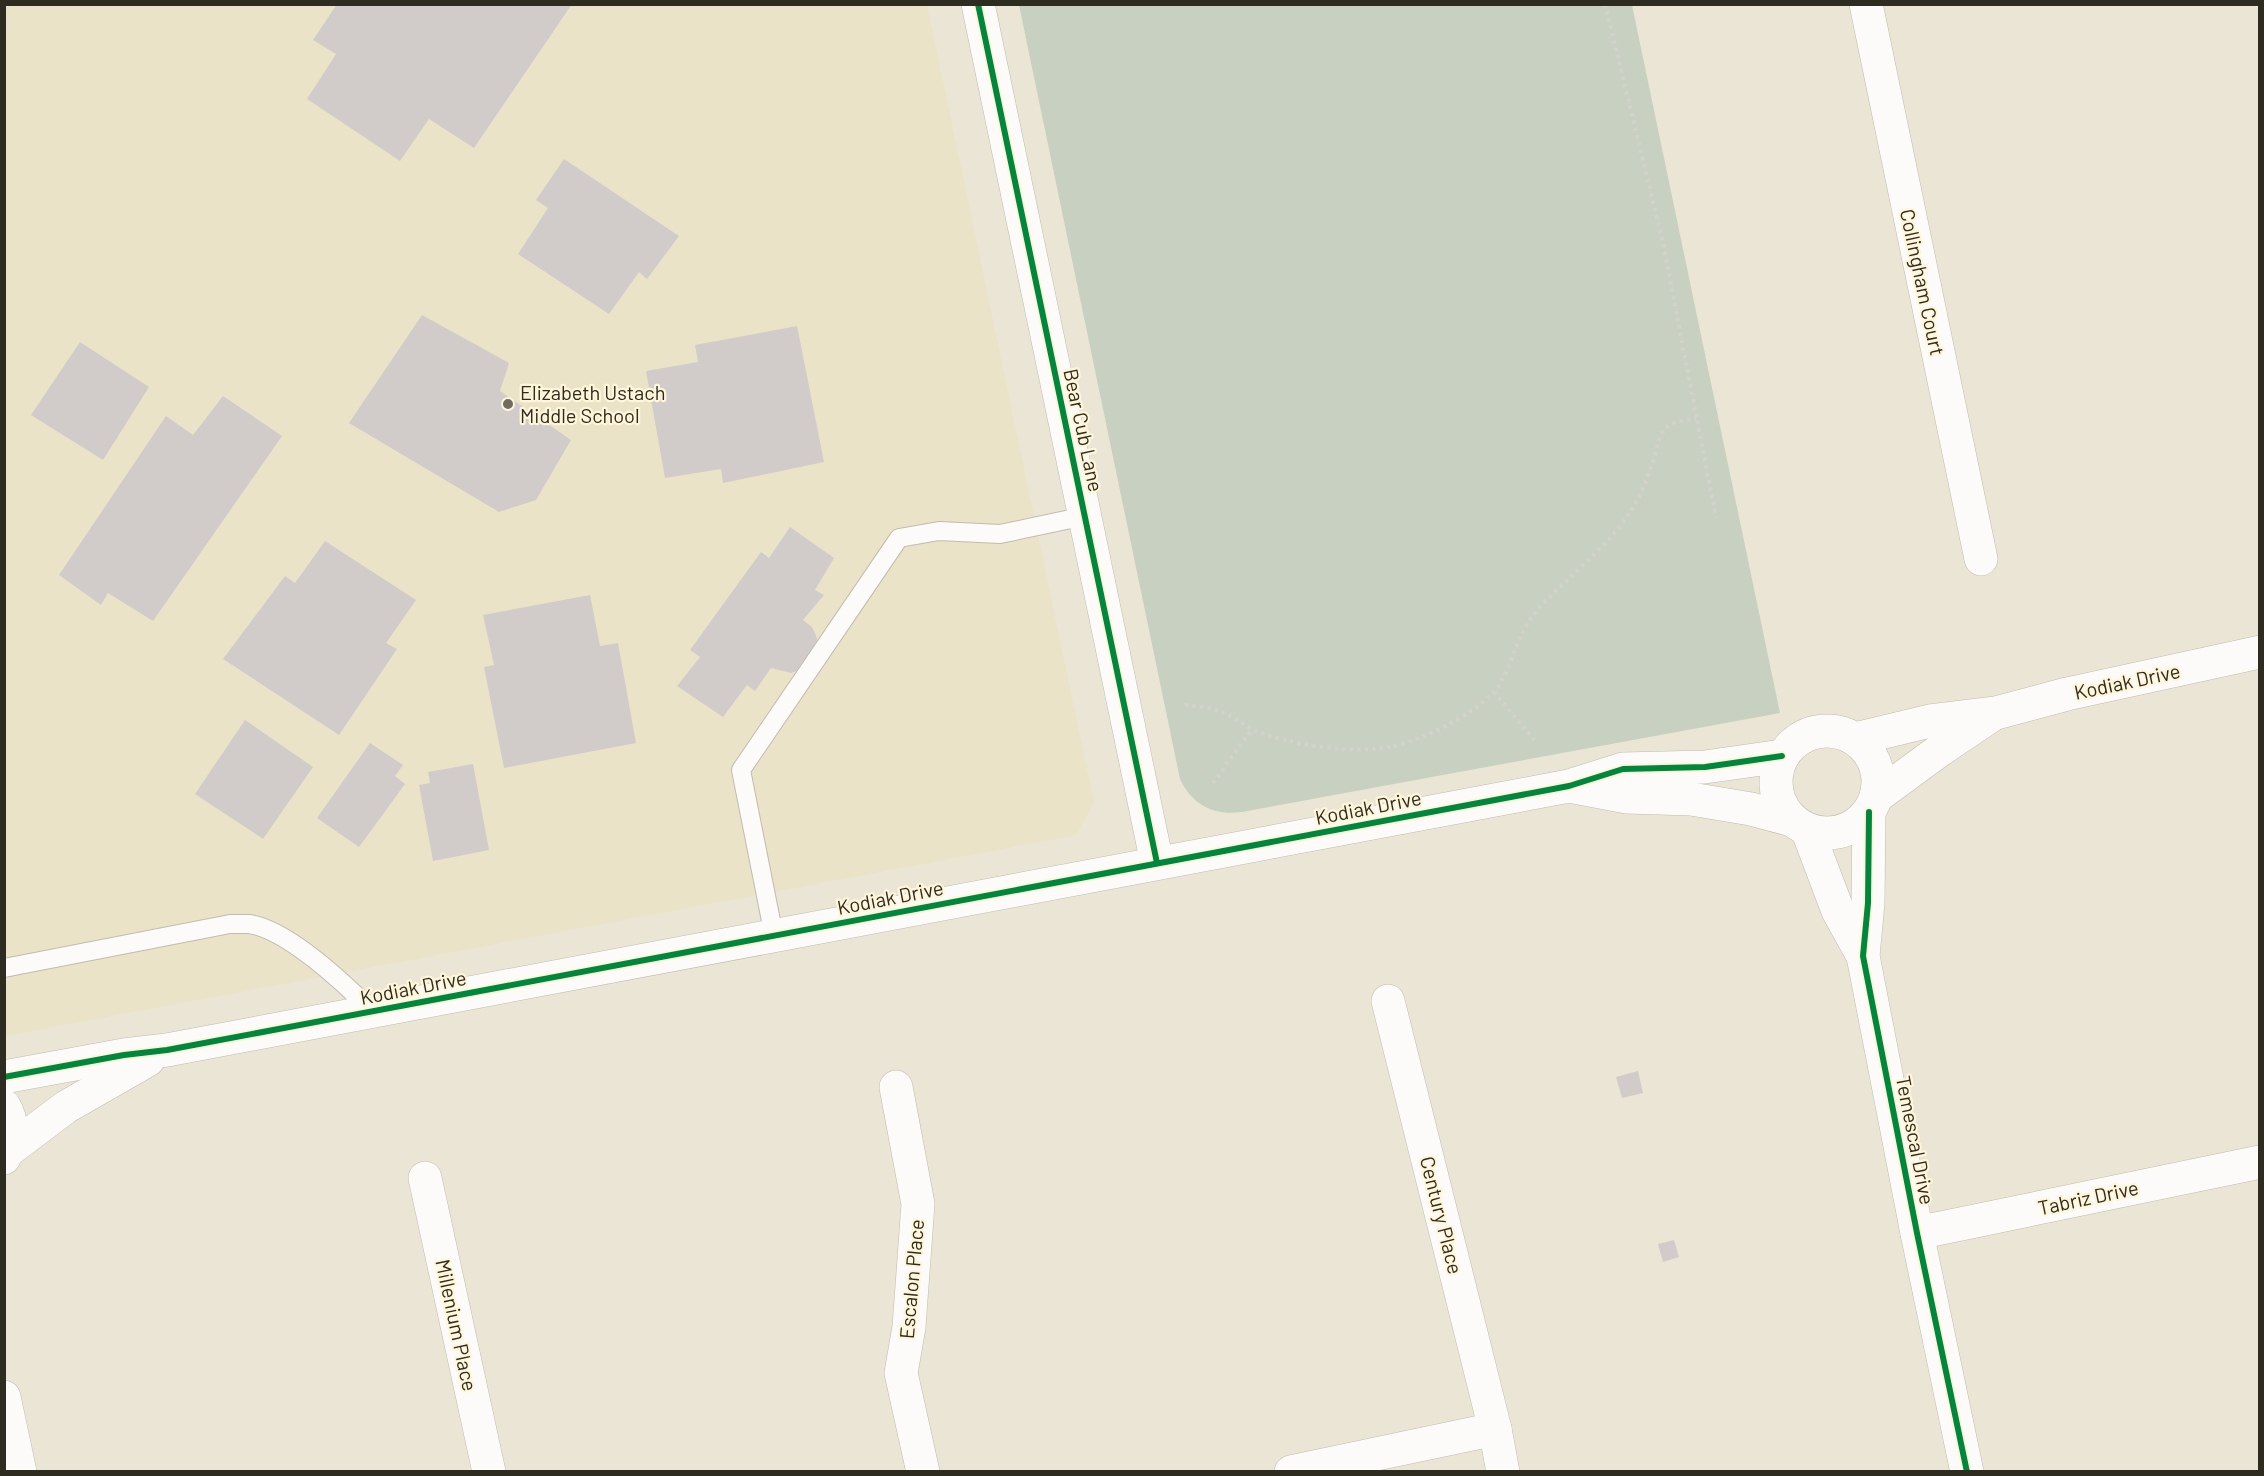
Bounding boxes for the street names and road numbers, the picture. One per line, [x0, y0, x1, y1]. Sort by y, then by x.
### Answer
street label: Collingham Court [1896, 207, 1950, 357]
street label: Bear Cub Lane [1059, 366, 1109, 494]
street label: Kodiak Drive [2072, 658, 2182, 704]
street label: Kodiak Drive [1313, 785, 1423, 829]
street label: Kodiak Drive [835, 875, 945, 919]
street label: Kodiak Drive [358, 965, 468, 1009]
street label: Temescal Drive [1892, 1073, 1940, 1207]
street label: Century Place [1416, 1154, 1468, 1276]
street label: Tabriz Drive [2036, 1175, 2140, 1219]
street label: Escalon Place [894, 1218, 928, 1340]
street label: Millenium Place [431, 1257, 483, 1393]

